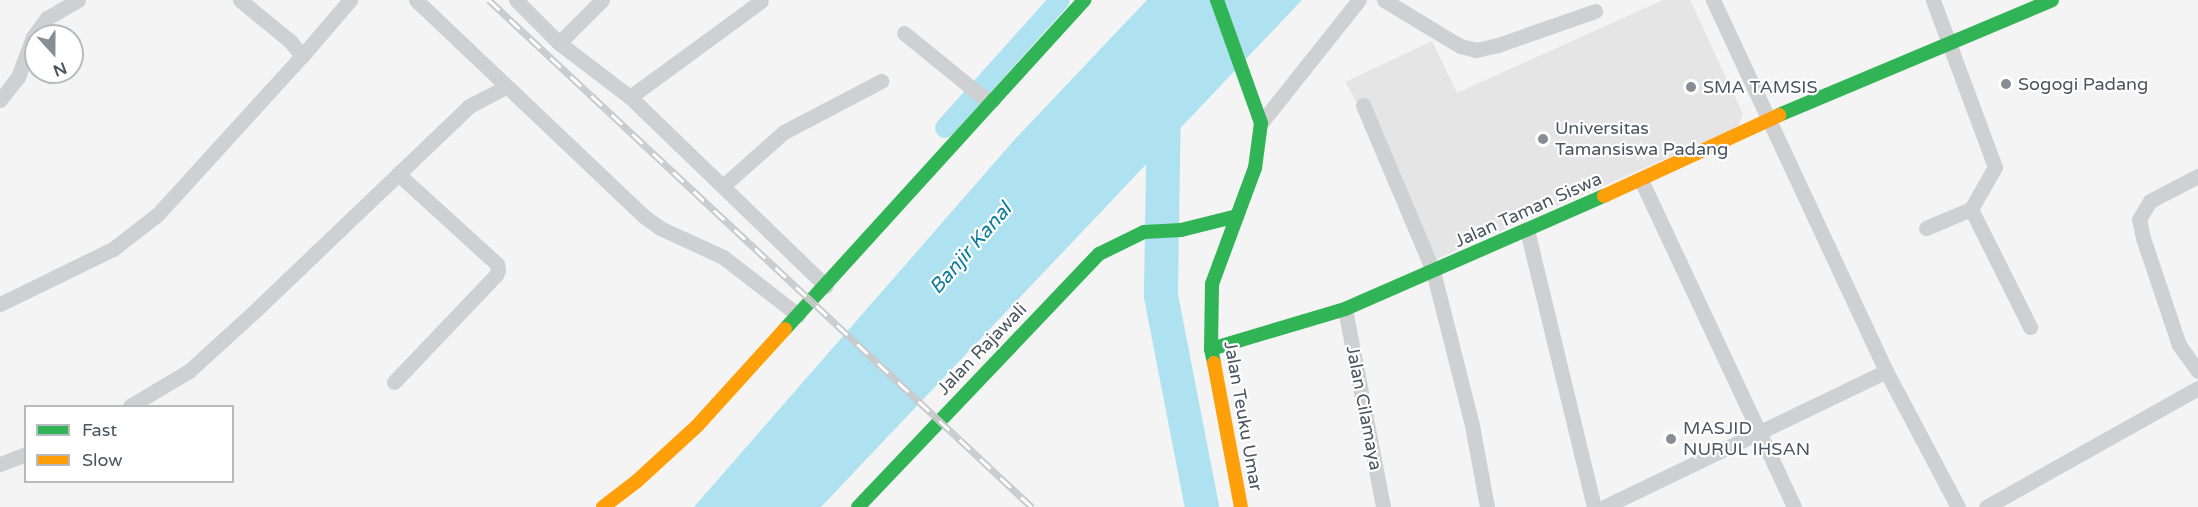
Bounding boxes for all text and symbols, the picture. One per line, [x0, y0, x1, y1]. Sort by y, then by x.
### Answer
north arrow [24, 24, 84, 84]
text: N [50, 57, 69, 81]
place label: Sogogi Padang [2018, 73, 2148, 95]
place label: SMA TAMSIS [1703, 76, 1818, 98]
marker: Sogogi Padang [1999, 77, 2013, 91]
marker: SMA TAMSIS [1684, 80, 1698, 94]
place label: Universitas Tamansiswa Padang [1555, 118, 1728, 160]
marker: Universitas Tamansiswa Padang [1536, 132, 1550, 146]
street label: Jalan Taman Siswa [1451, 168, 1605, 252]
water label: Banjir Kanal [925, 198, 1017, 300]
street label: Jalan Rajawali [933, 299, 1031, 399]
street label: Jalan Teuku Umar [1219, 339, 1267, 493]
street label: Jalan Cilamaya [1341, 344, 1387, 472]
legend [24, 405, 234, 483]
place label: MASJID NURUL IHSAN [1683, 418, 1810, 460]
text: Fast [82, 419, 117, 441]
marker: MASJID NURUL IHSAN [1664, 432, 1678, 446]
text: Slow [82, 449, 123, 471]

